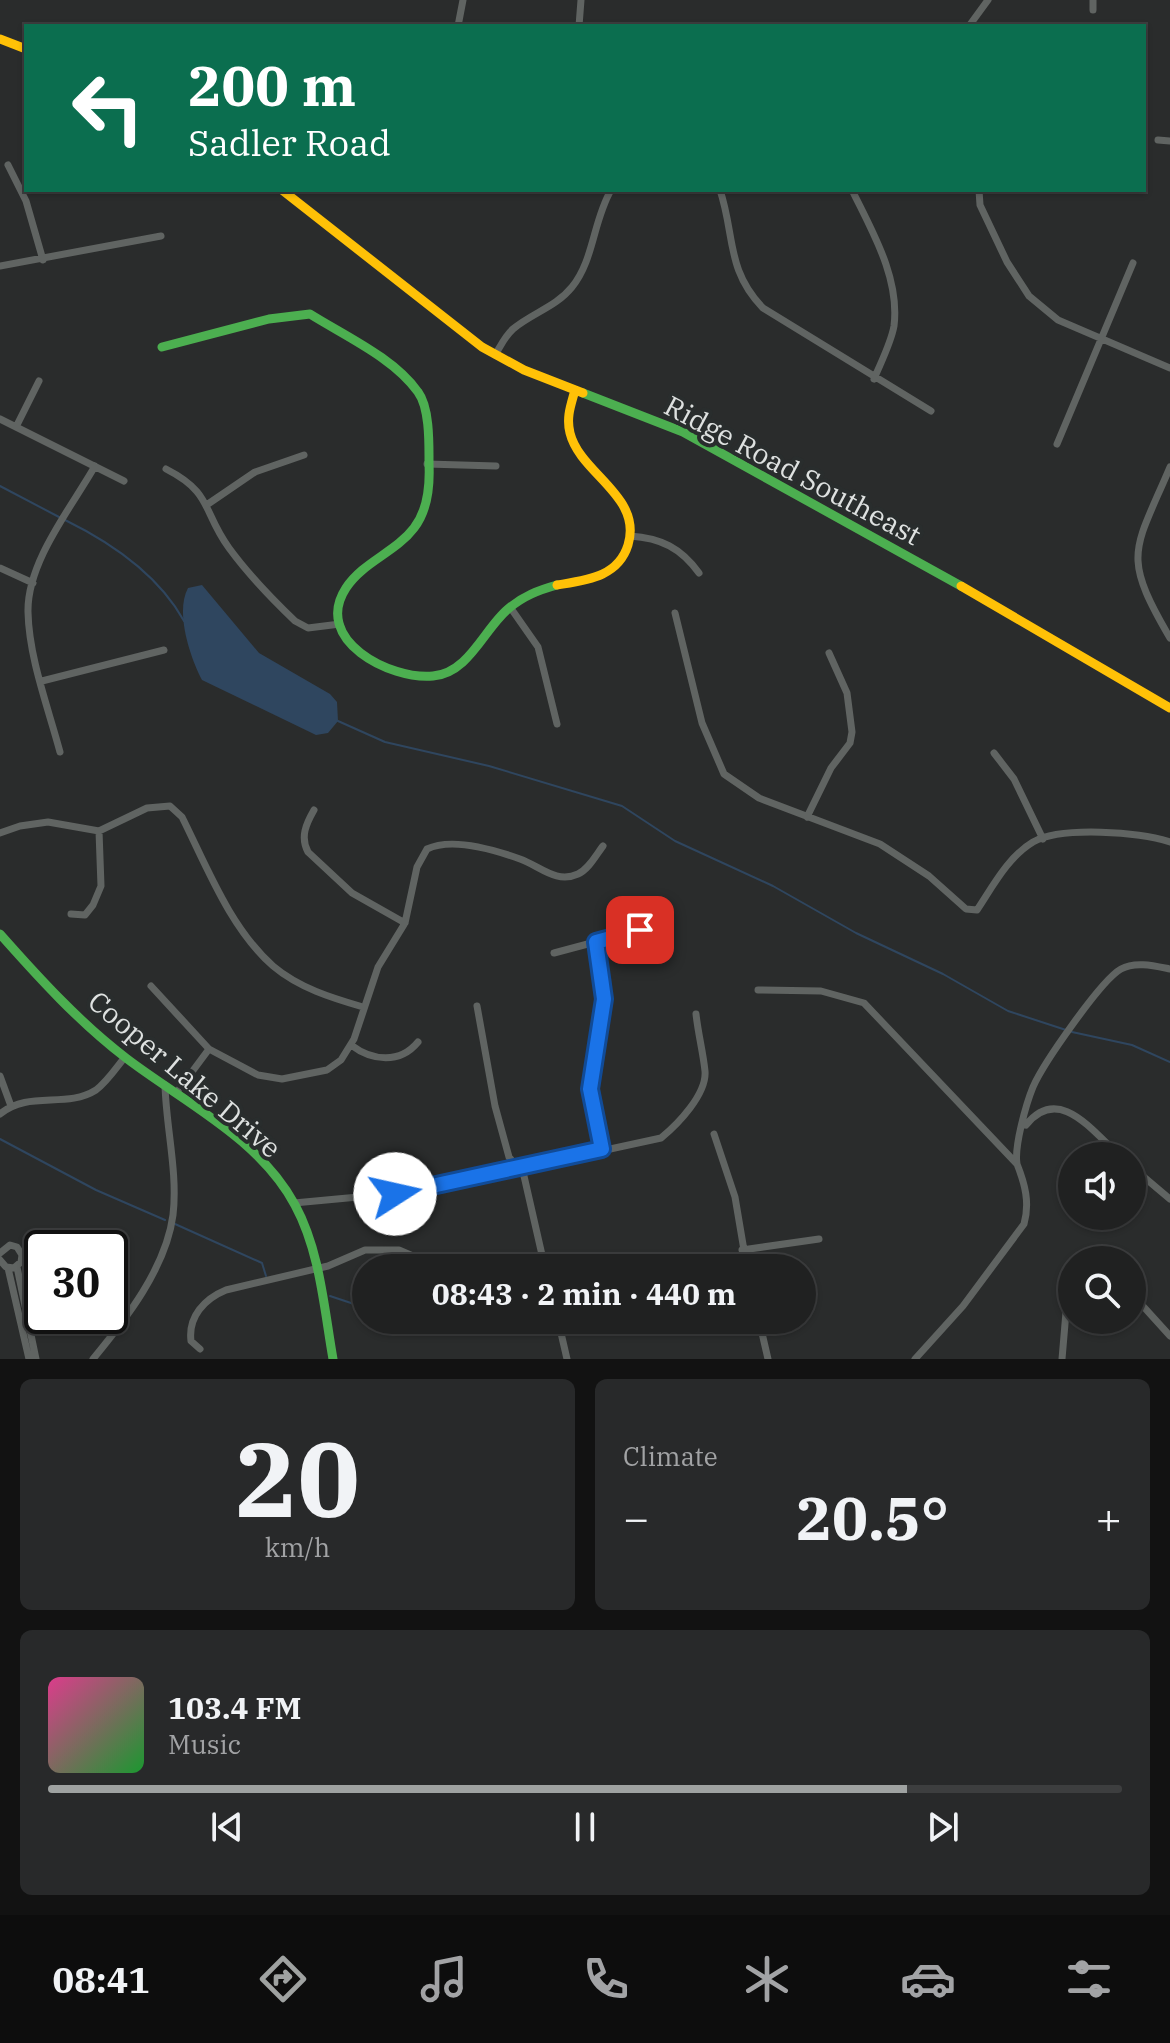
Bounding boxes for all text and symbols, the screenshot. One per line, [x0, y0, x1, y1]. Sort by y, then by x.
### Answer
text: 200 m [188, 49, 356, 121]
icon: left [56, 56, 160, 160]
text: Sadler Road [188, 119, 391, 166]
street label: Ridge Road Southeast [658, 387, 928, 553]
pin [606, 896, 674, 964]
icon: arrive [618, 908, 662, 952]
street label: Cooper Lake Drive [81, 982, 289, 1166]
map controls [1058, 1142, 1146, 1334]
button: sound [1058, 1142, 1146, 1230]
position arrow [353, 1152, 437, 1236]
speed limit sign: 30 [24, 1230, 128, 1334]
button: search [1058, 1246, 1146, 1334]
text: 08:43 · 2 min · 440 m [432, 1274, 736, 1313]
text: 20 [235, 1410, 360, 1546]
text: Climate [623, 1439, 718, 1473]
text: 20.5° [796, 1478, 949, 1557]
text: − [623, 1489, 649, 1546]
text: + [1096, 1489, 1122, 1546]
text: km/h [265, 1530, 330, 1564]
text: 103.4 FM [168, 1688, 301, 1727]
text: Music [168, 1727, 241, 1761]
icon: previous [205, 1805, 249, 1849]
icon: pause [563, 1805, 607, 1849]
icon: next [921, 1805, 965, 1849]
icon: directions [255, 1951, 311, 2007]
icon: music [416, 1951, 472, 2007]
icon: phone [578, 1951, 634, 2007]
icon: climate [739, 1951, 795, 2007]
icon: car [900, 1951, 956, 2007]
icon: filters [1061, 1951, 1117, 2007]
text: 08:41 [53, 1956, 150, 2003]

